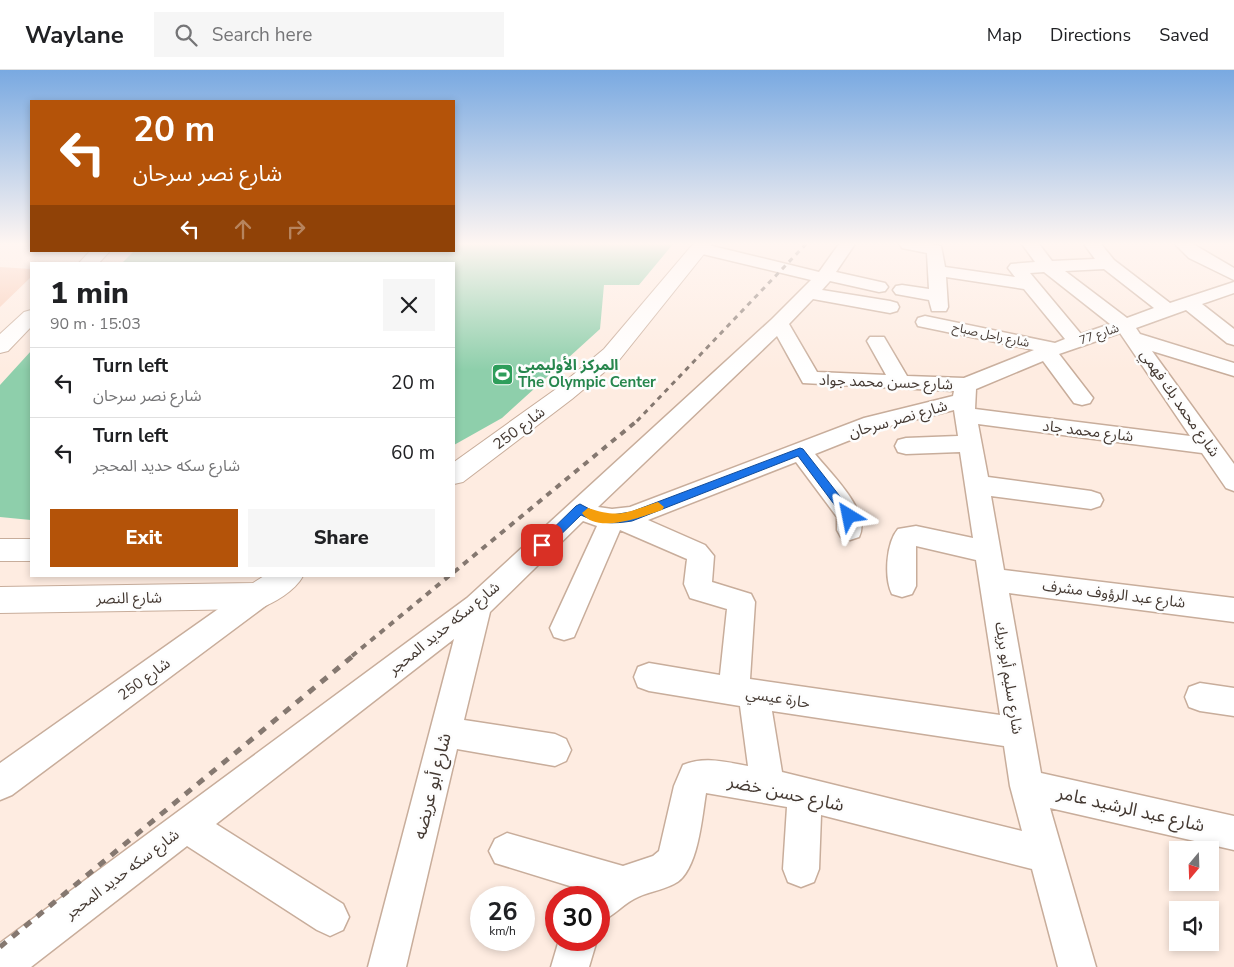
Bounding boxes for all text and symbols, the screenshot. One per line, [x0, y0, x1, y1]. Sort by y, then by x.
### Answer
search box [154, 12, 504, 57]
text: Waylane [25, 19, 124, 51]
icon: search [172, 21, 200, 49]
text: Search here [212, 22, 312, 48]
text: Map [987, 23, 1022, 47]
text: Directions [1050, 23, 1131, 47]
text: Saved [1159, 23, 1209, 47]
text: 20 m [133, 106, 215, 153]
icon: left [50, 120, 115, 185]
text: شارع نصر سرحان [133, 159, 282, 189]
icon: left [176, 215, 204, 243]
icon: ahead [229, 215, 257, 243]
icon: right [282, 215, 310, 243]
text: 1 min [50, 273, 129, 314]
button: close [383, 279, 435, 331]
text: 90 m · 15:03 [50, 313, 141, 335]
street label: شارع راحل صباح [951, 319, 1031, 352]
street label: شارع 77 [1077, 320, 1121, 349]
street label: شارع محمد بك فهمي [1134, 345, 1225, 462]
text: Turn left [93, 353, 168, 379]
place label: المركز الأوليمبى The Olympic Center [518, 355, 656, 392]
sports icon: المركز الأوليمبى The Olympic Center [490, 362, 514, 386]
icon: left [50, 369, 78, 397]
text: 20 m [391, 370, 435, 396]
street label: شارع حسن محمد جواد [819, 370, 954, 396]
text: شارع نصر سرحان [93, 385, 202, 407]
street label: شارع نصر سرحان [846, 395, 950, 445]
street label: شارع 250 [489, 402, 550, 456]
street label: شارع محمد جاد [1041, 416, 1135, 449]
text: Turn left [93, 423, 168, 449]
icon: left [50, 439, 78, 467]
text: 60 m [391, 440, 435, 466]
text: شارع سكه حديد المحجر [93, 455, 240, 477]
position arrow [822, 489, 874, 541]
button: Exit [50, 509, 238, 567]
button: Share [248, 509, 435, 567]
pin [521, 524, 563, 566]
icon: arrive [528, 531, 556, 559]
street label: شارع عبد الرؤوف مشرف [1041, 575, 1187, 615]
street label: شارع سكه حديد المحجر [383, 577, 505, 681]
street label: شارع النصر [95, 587, 162, 611]
street label: شارع سليم أبو بريك [988, 620, 1028, 736]
street label: شارع 250 [114, 653, 176, 706]
street label: حارة عيسي [744, 683, 812, 714]
street label: شارع أبو عريضه [407, 730, 459, 842]
street label: شارع حسن خضر [724, 769, 846, 819]
street label: شارع عبد الرشيد عامر [1054, 780, 1207, 840]
street label: شارع سكه حديد المحجر [60, 824, 184, 926]
north arrow [1169, 841, 1219, 891]
map controls [1169, 841, 1219, 951]
speed limit sign: 30 [545, 886, 610, 951]
text: 26 [487, 895, 518, 929]
button: sound [1169, 901, 1219, 951]
text: km/h [489, 923, 516, 939]

